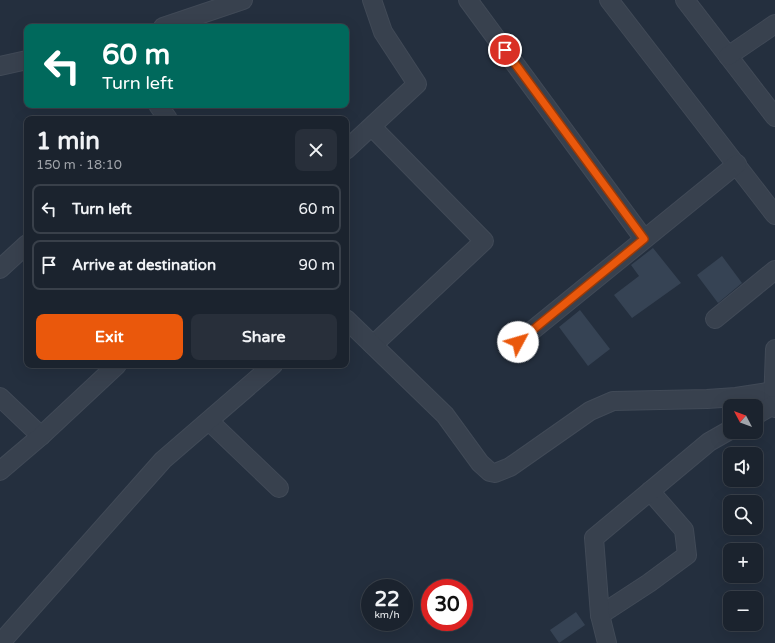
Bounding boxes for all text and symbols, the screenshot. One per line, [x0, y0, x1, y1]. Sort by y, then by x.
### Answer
pin [488, 33, 522, 67]
text: 60 m [102, 38, 170, 72]
icon: arrive [494, 39, 516, 61]
icon: left [36, 40, 88, 92]
text: Turn left [102, 72, 174, 94]
text: 1 min [36, 127, 100, 156]
button: close [295, 129, 337, 171]
text: 150 m · 18:10 [36, 157, 122, 173]
icon: left [38, 198, 60, 220]
text: Turn left [72, 200, 132, 218]
text: 60 m [298, 200, 335, 218]
icon: arrive [38, 254, 60, 276]
text: Arrive at destination [72, 256, 216, 274]
text: 90 m [298, 256, 335, 274]
button: Exit [36, 314, 183, 360]
button: Share [191, 314, 337, 360]
position arrow [497, 321, 539, 363]
north arrow [723, 399, 763, 439]
map controls [723, 399, 763, 631]
button: sound [723, 447, 763, 487]
button: search [723, 495, 763, 535]
button: + [723, 543, 763, 583]
speed limit sign: 30 [421, 579, 473, 631]
text: 22 [374, 588, 400, 612]
button: − [723, 591, 763, 631]
text: km/h [374, 609, 400, 621]

